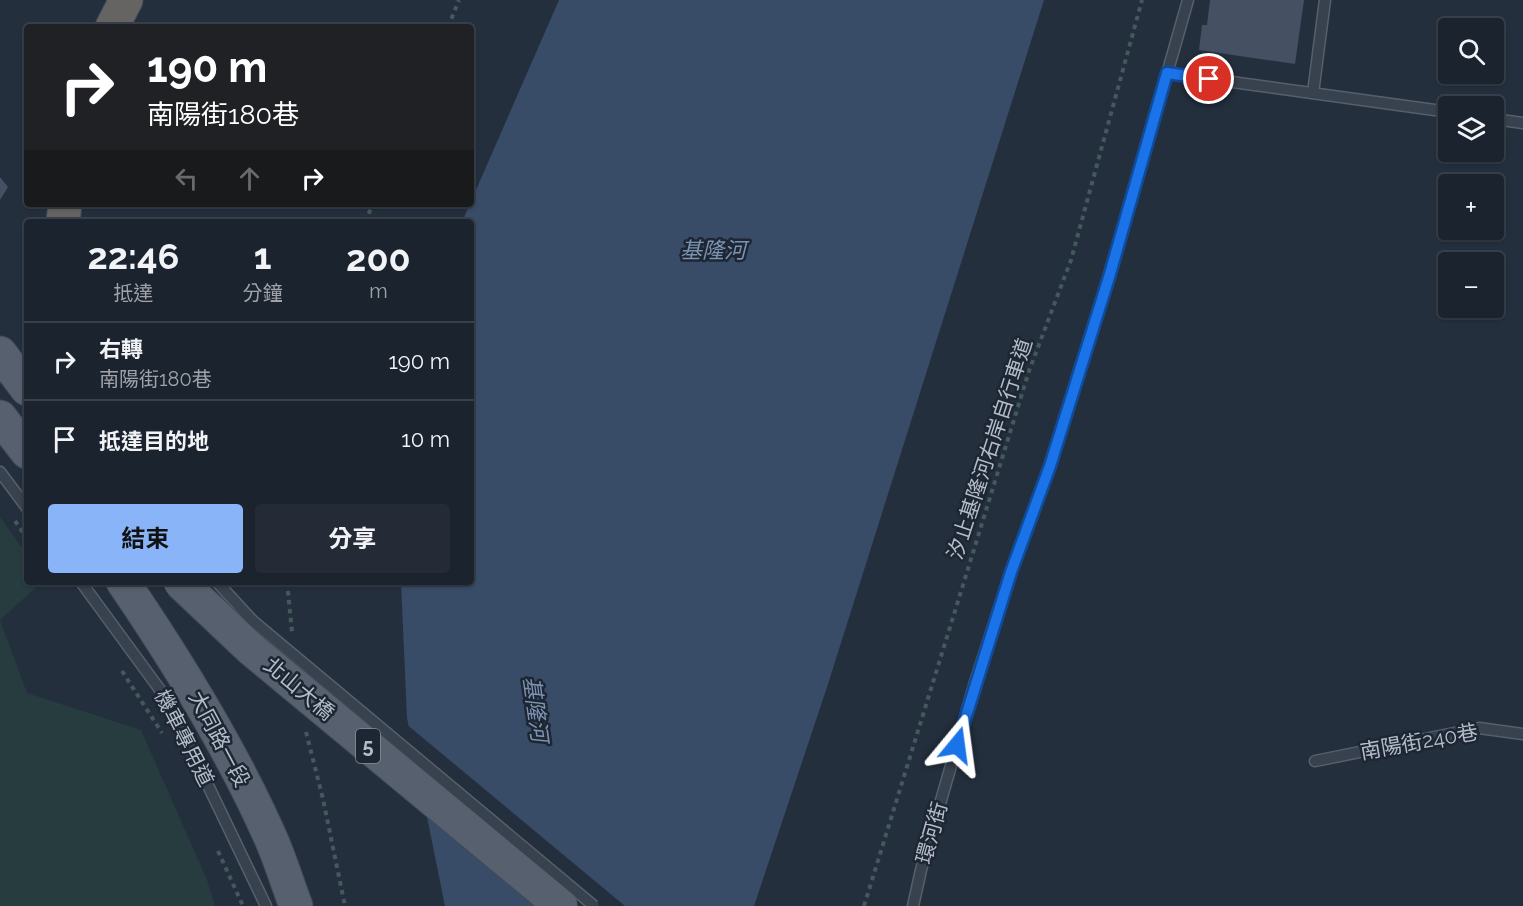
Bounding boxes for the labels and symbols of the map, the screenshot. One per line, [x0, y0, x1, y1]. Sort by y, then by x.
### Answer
pin [1183, 53, 1234, 104]
water label: 基隆河 [680, 237, 750, 263]
street label: 汐止基隆河右岸自行車道 [942, 335, 1037, 563]
street label: 北山大橋 [259, 652, 340, 725]
water label: 基隆河 [519, 675, 554, 747]
street label: 機車專用道 [149, 685, 219, 790]
street label: 大同路一段 [184, 687, 255, 791]
position arrow [925, 713, 989, 777]
street label: 南陽街240巷 [1358, 719, 1480, 764]
road number: 5 [356, 729, 380, 763]
street label: 環河街 [911, 799, 952, 867]

